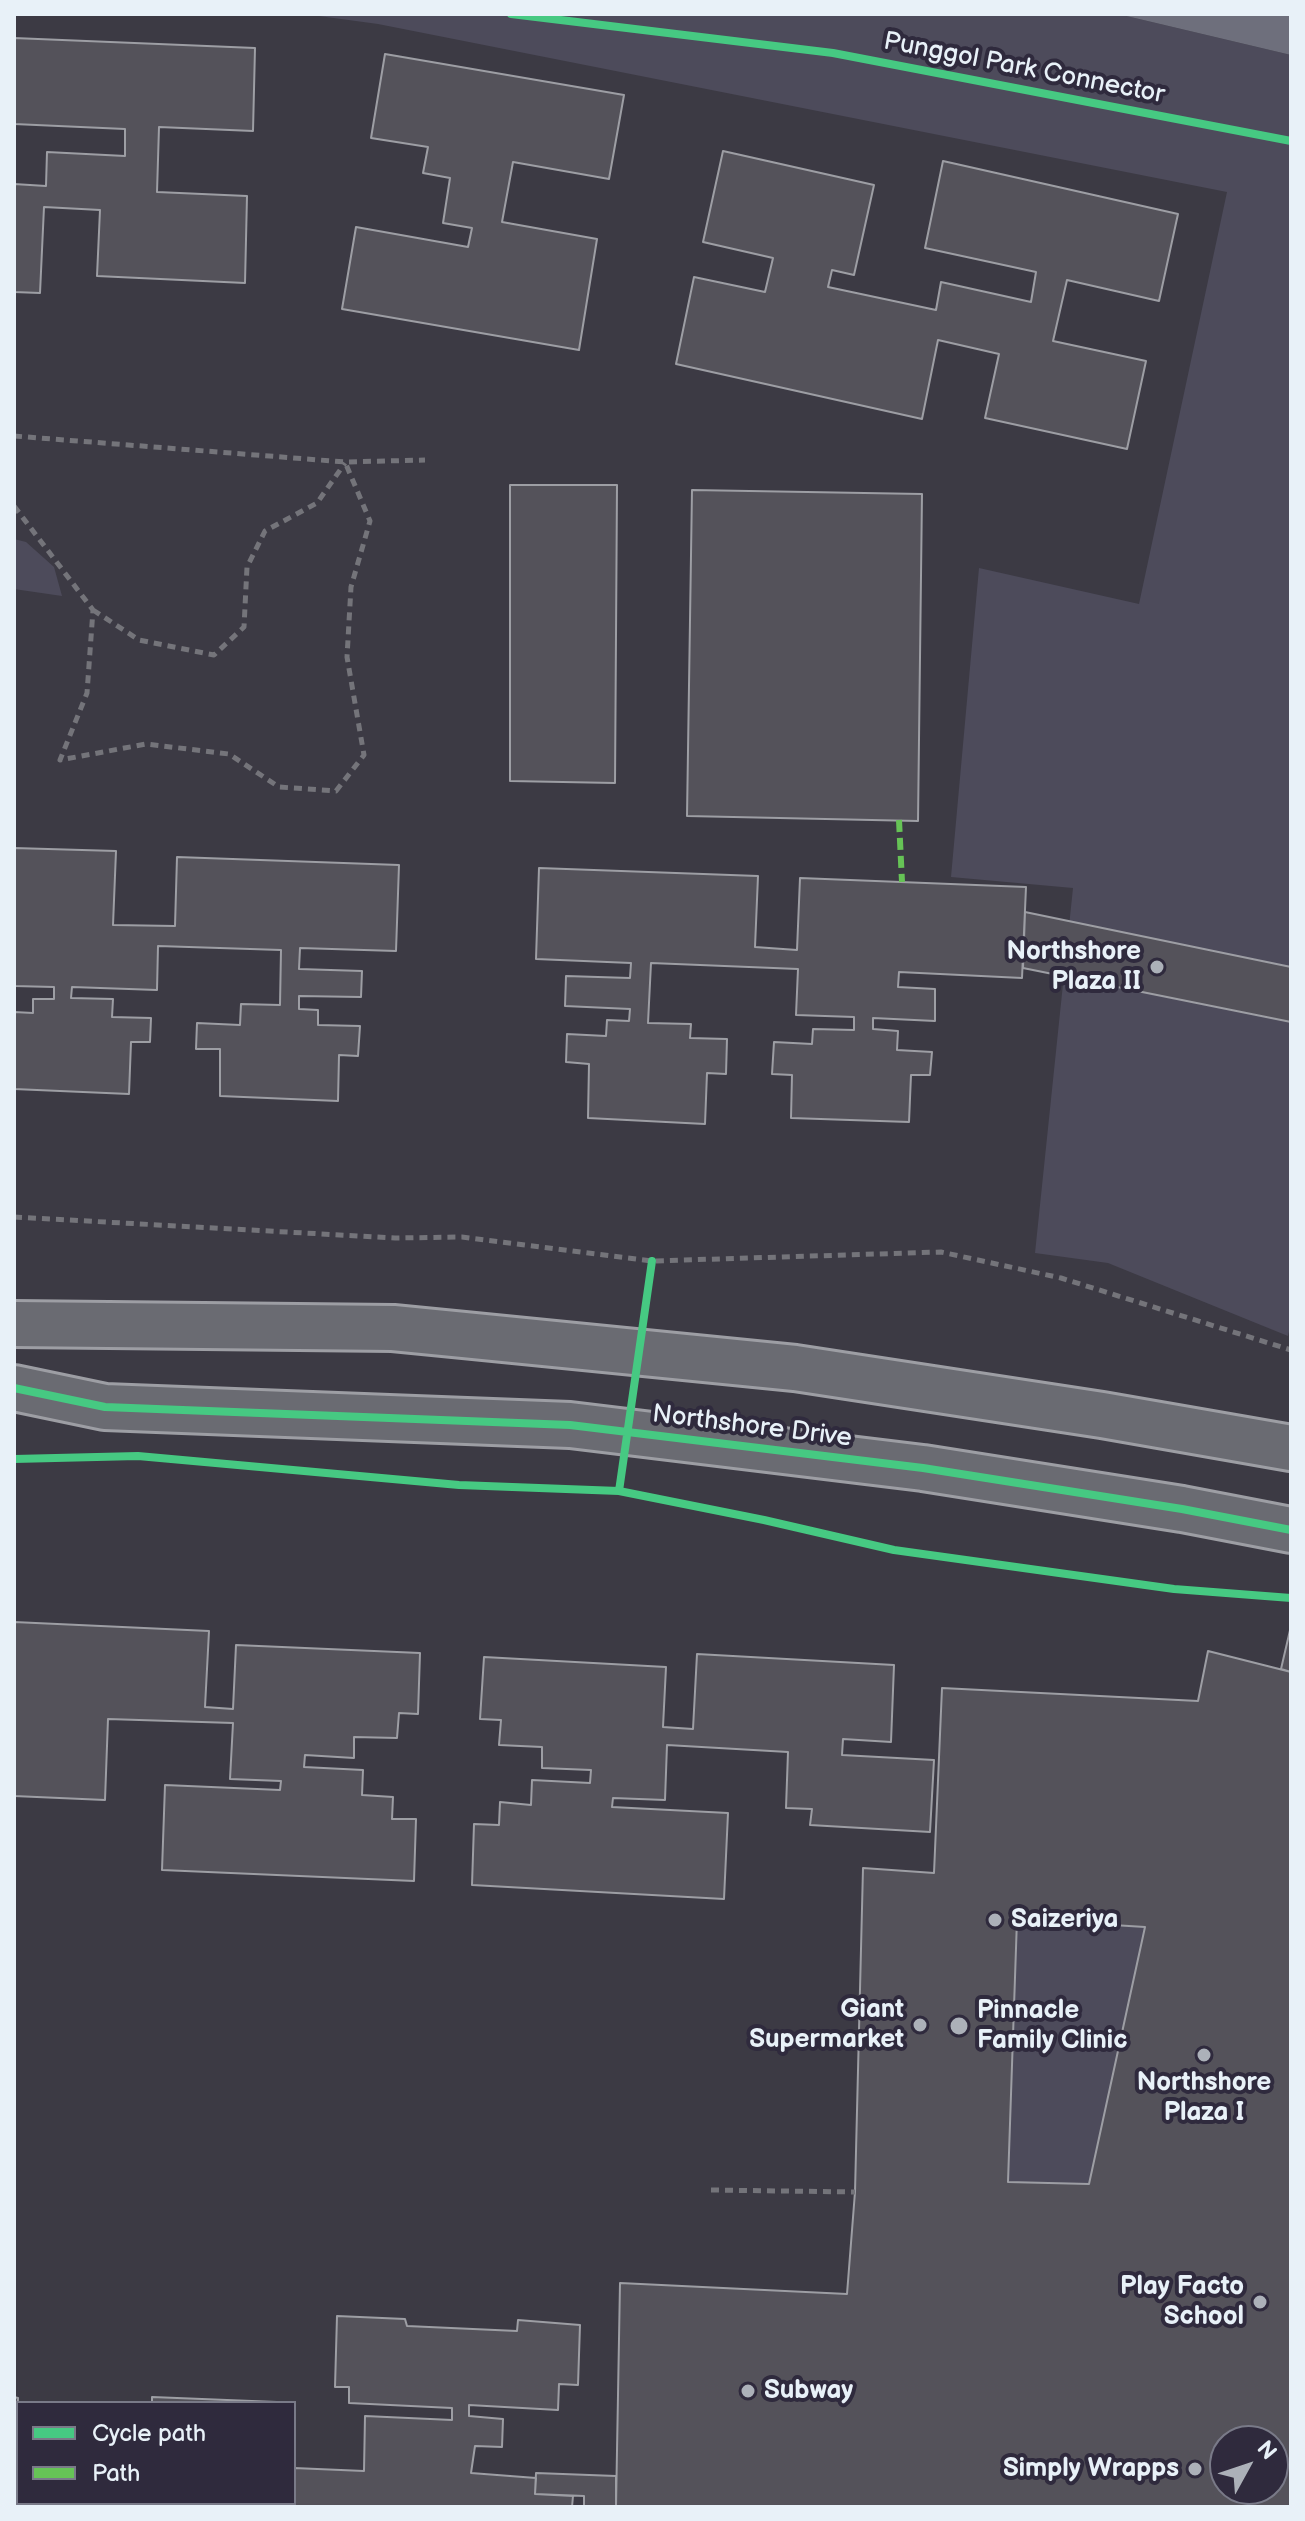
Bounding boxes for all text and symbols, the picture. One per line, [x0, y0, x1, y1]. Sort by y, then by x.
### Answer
street label: Punggol Park Connector [881, 26, 1167, 112]
place label: Northshore Plaza II [1006, 936, 1141, 998]
marker: Northshore Plaza II [1148, 958, 1166, 976]
street label: Northshore Drive [650, 1399, 854, 1455]
place label: Saizeriya [1011, 1904, 1118, 1936]
marker: Saizeriya [986, 1911, 1004, 1929]
place label: Giant Supermarket [749, 1994, 904, 2056]
place label: Pinnacle Family Clinic [977, 1995, 1127, 2056]
marker: Pinnacle Family Clinic [948, 2015, 970, 2037]
marker: Giant Supermarket [911, 2016, 929, 2034]
marker: Northshore Plaza I [1195, 2046, 1213, 2064]
place label: Northshore Plaza I [1137, 2067, 1271, 2128]
place label: Play Facto School [1120, 2271, 1244, 2332]
marker: Play Facto School [1251, 2293, 1269, 2311]
place label: Subway [764, 2375, 853, 2407]
marker: Subway [739, 2382, 757, 2400]
legend [16, 2401, 296, 2505]
text: Cycle path [92, 2419, 206, 2448]
north arrow [1209, 2425, 1289, 2505]
text: N [1251, 2436, 1282, 2466]
place label: Simply Wrapps [1003, 2453, 1179, 2485]
text: Path [92, 2459, 140, 2488]
marker: Simply Wrapps [1186, 2460, 1204, 2478]

